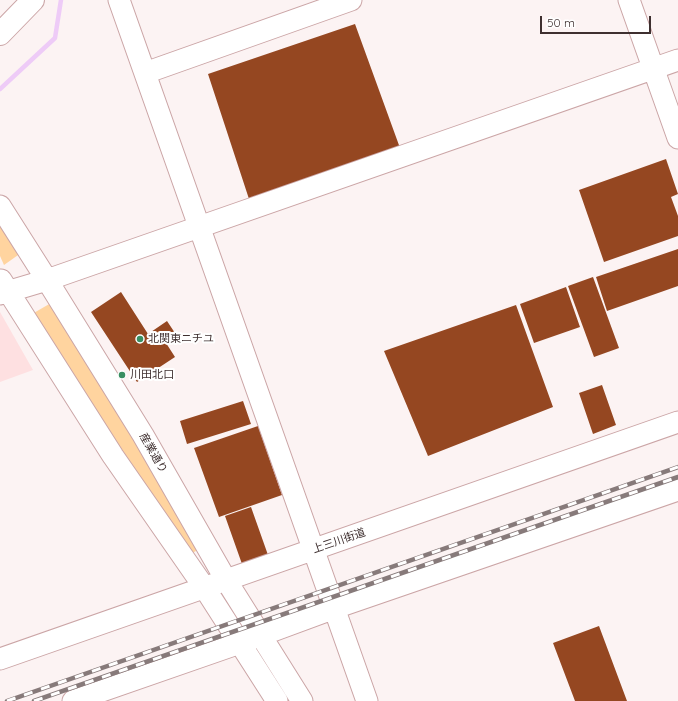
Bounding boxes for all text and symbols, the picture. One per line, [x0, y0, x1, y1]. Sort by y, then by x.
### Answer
scale bar [542, 8, 653, 34]
text: 50 m [547, 15, 575, 30]
place label: 北関東ニチユ [148, 332, 214, 346]
marker: 北関東ニチユ [135, 334, 145, 344]
place label: 川田北口 [130, 368, 174, 382]
marker: 川田北口 [117, 370, 127, 380]
street label: 産業通り [136, 431, 170, 475]
street label: 上三川街道 [311, 526, 367, 556]

